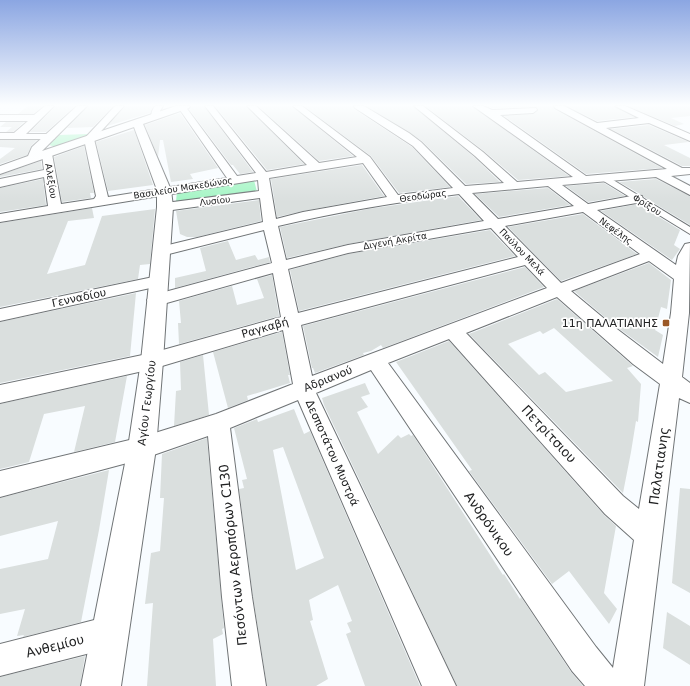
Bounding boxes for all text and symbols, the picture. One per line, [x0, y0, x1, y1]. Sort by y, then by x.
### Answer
street label: Αλεξίου [43, 163, 59, 199]
street label: Βασιλείου Μακεδώνος [133, 175, 233, 201]
street label: Θεοδώρας [399, 188, 447, 204]
street label: Φρίξου [631, 192, 663, 218]
street label: Λυσίου [199, 194, 231, 208]
street label: Νεφέλης [597, 216, 635, 246]
street label: Παύλου Μελά [497, 227, 547, 277]
street label: Διγενή Ακρίτα [362, 230, 428, 252]
street label: Γενναδίου [51, 286, 107, 310]
street label: Ραγκαβή [240, 315, 290, 341]
place label: 11η ΠΑΛΑΤΙΑΝΗΣ [562, 317, 658, 330]
marker: 11η ΠΑΛΑΤΙΑΝΗΣ [661, 318, 671, 328]
street label: Αγίου Γεωργίου [135, 360, 159, 446]
street label: Αδριανού [302, 363, 354, 395]
street label: Δεσποτάτου Μυστρά [303, 398, 361, 508]
street label: Πετρίτσιου [519, 402, 579, 466]
street label: Παλατιανης [646, 426, 672, 506]
street label: Πεσόντων Αεροπόρων C130 [216, 463, 250, 647]
street label: Ανδρόνικου [461, 489, 517, 559]
street label: Ανθεμίου [24, 632, 86, 660]

